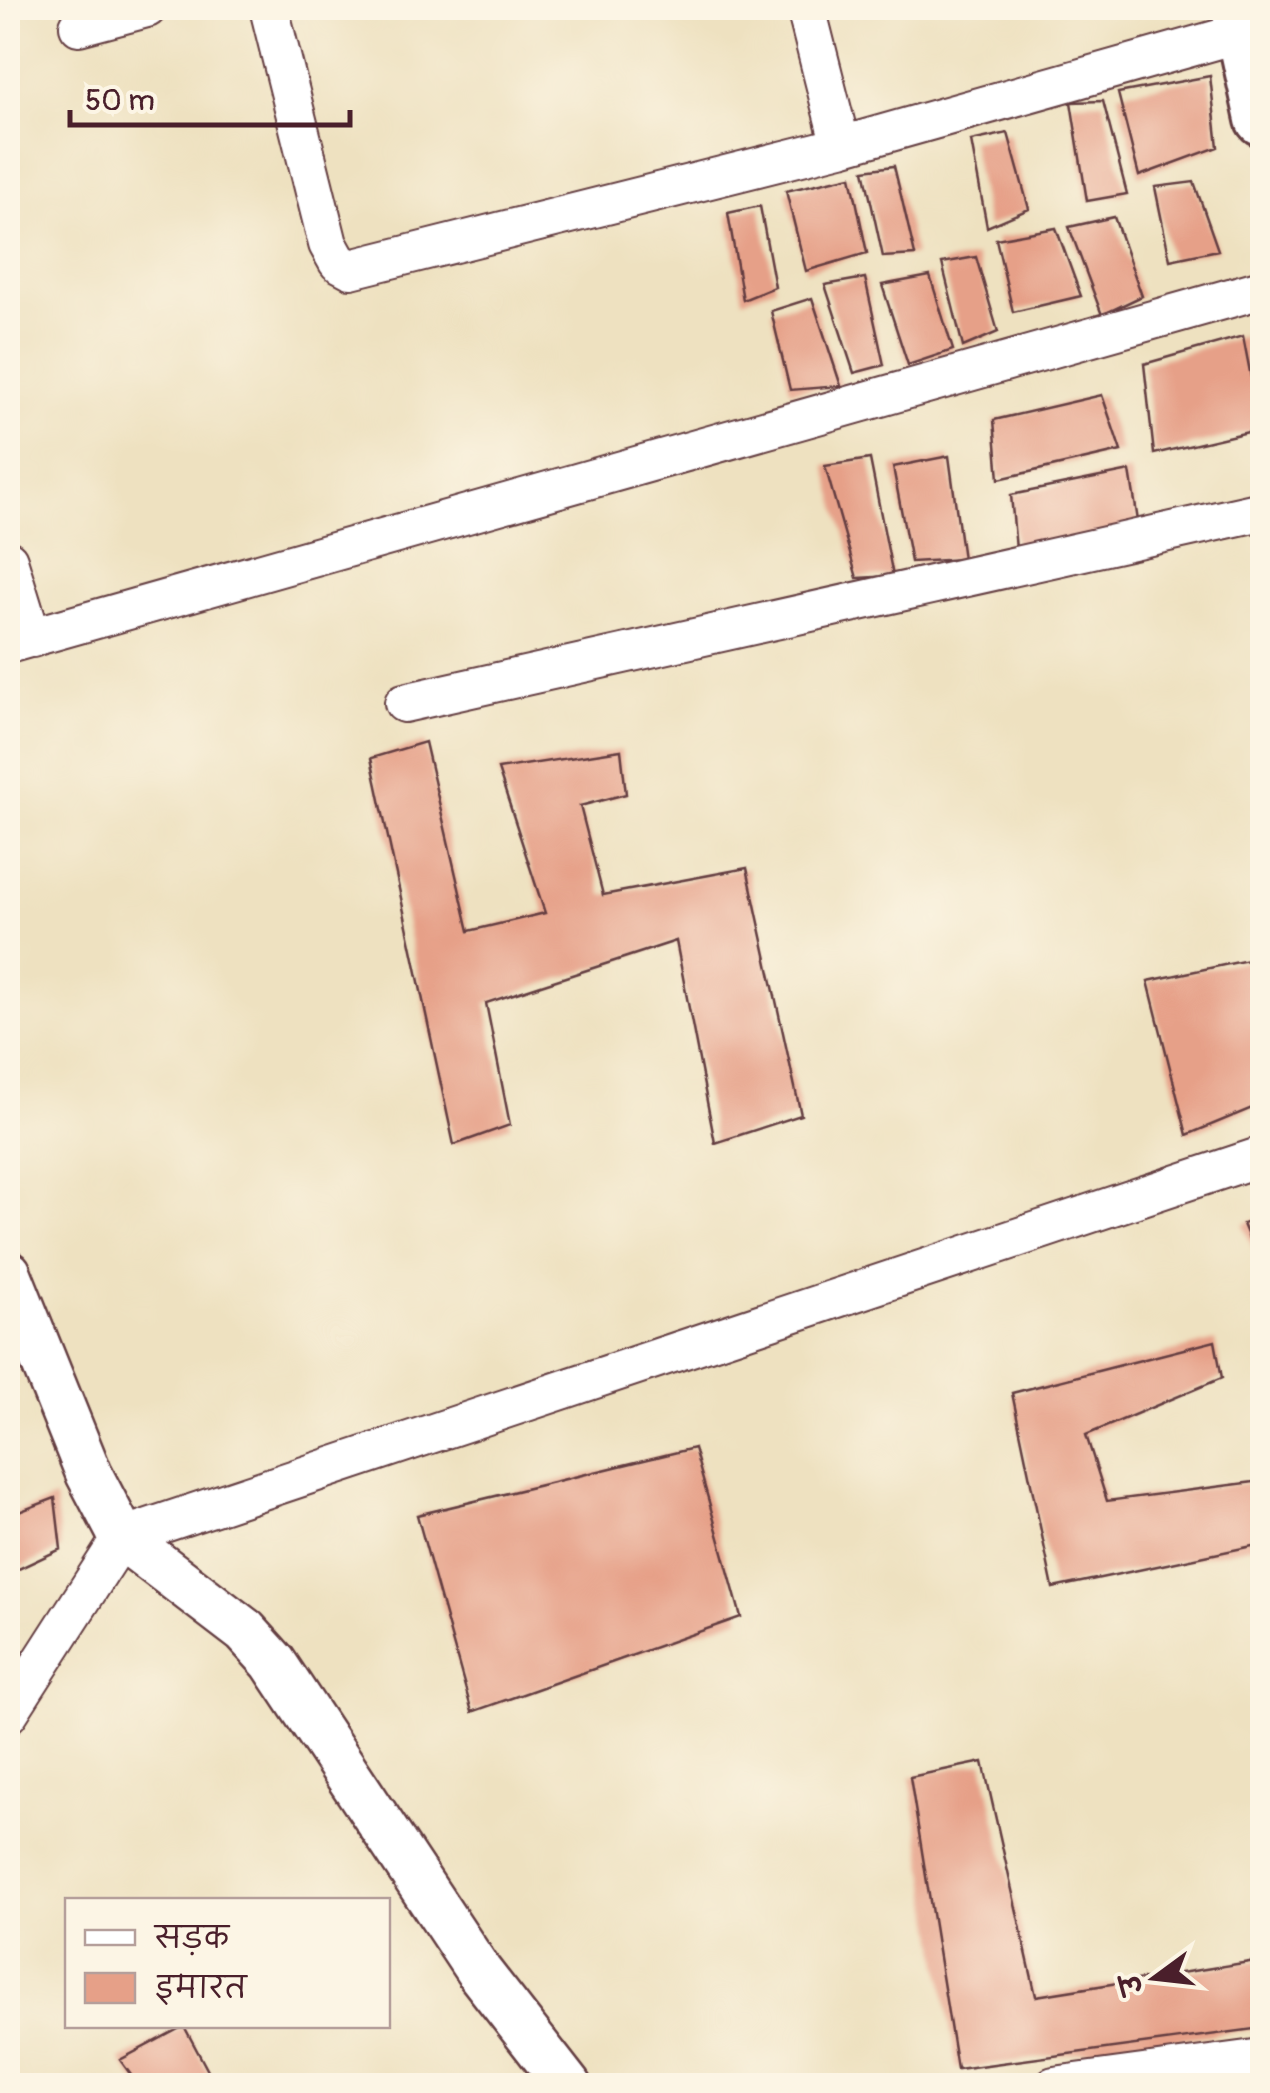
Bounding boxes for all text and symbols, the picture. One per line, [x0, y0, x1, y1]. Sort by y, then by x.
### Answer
scale bar [70, 65, 350, 127]
text: 50 m [85, 82, 155, 119]
legend [65, 1898, 390, 2028]
text: सड़क [153, 1920, 231, 1957]
north arrow [1105, 1928, 1205, 2028]
text: उ [1112, 1968, 1152, 2001]
text: इमारत [155, 1970, 248, 2007]

